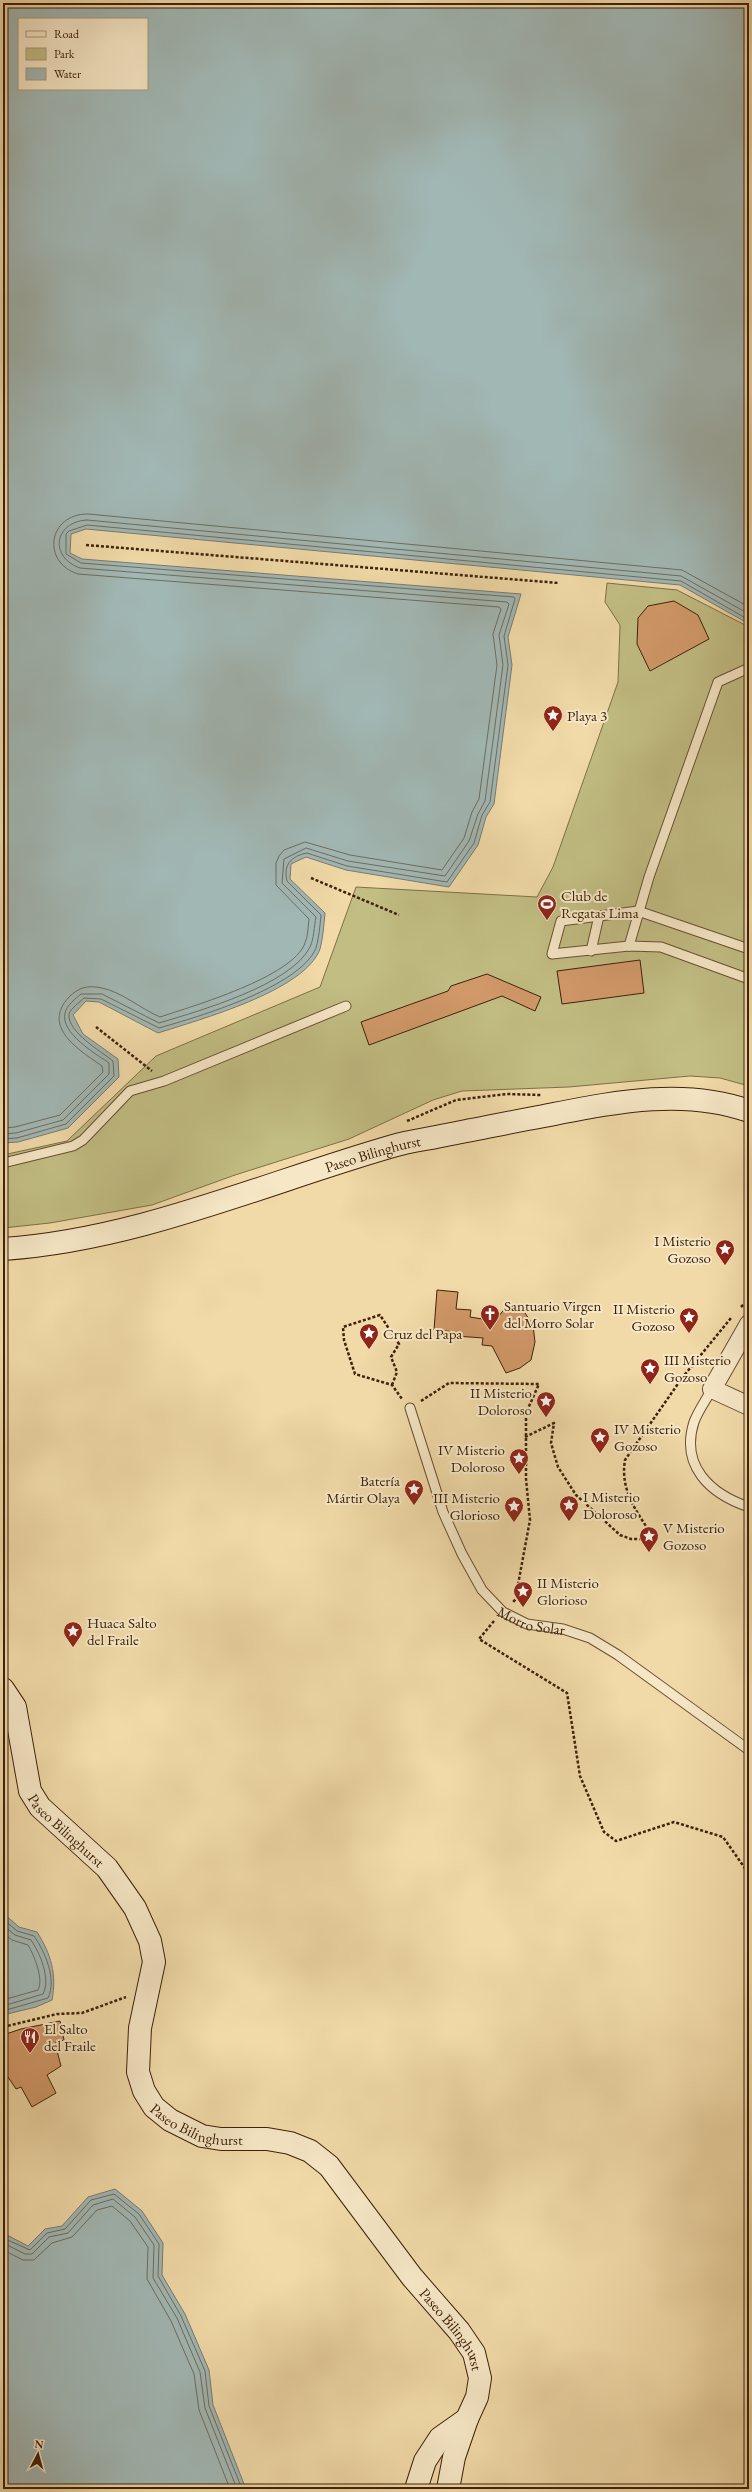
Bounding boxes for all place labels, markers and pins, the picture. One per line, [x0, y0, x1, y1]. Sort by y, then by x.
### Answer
place icon: Playa 3 [542, 704, 564, 732]
place label: Playa 3 [567, 706, 607, 725]
place label: Club de Regatas Lima [561, 886, 639, 922]
sports icon: Club de Regatas Lima [536, 893, 558, 921]
place label: I Misterio Gozoso [654, 1231, 711, 1267]
place icon: I Misterio Gozoso [714, 1238, 736, 1266]
place label: Santuario Virgen del Morro Solar [504, 1296, 601, 1332]
place label: II Misterio Gozoso [613, 1299, 675, 1335]
church icon: Santuario Virgen del Morro Solar [479, 1303, 501, 1331]
place icon: II Misterio Gozoso [678, 1306, 700, 1334]
place icon: Cruz del Papa [358, 1322, 380, 1350]
place label: Cruz del Papa [383, 1324, 462, 1343]
place label: III Misterio Gozoso [664, 1350, 731, 1386]
place icon: III Misterio Gozoso [639, 1357, 661, 1385]
place label: II Misterio Doloroso [470, 1383, 532, 1419]
place icon: II Misterio Doloroso [535, 1390, 557, 1418]
place label: IV Misterio Gozoso [614, 1419, 681, 1455]
place icon: IV Misterio Gozoso [589, 1426, 611, 1454]
place label: IV Misterio Doloroso [438, 1440, 505, 1476]
place icon: IV Misterio Doloroso [508, 1447, 530, 1475]
place label: Batería Mártir Olaya [326, 1471, 400, 1507]
place icon: Batería Mártir Olaya [403, 1478, 425, 1506]
place label: I Misterio Doloroso [583, 1487, 640, 1523]
place label: III Misterio Glorioso [433, 1488, 500, 1524]
place icon: I Misterio Doloroso [558, 1494, 580, 1522]
place icon: III Misterio Glorioso [503, 1495, 525, 1523]
place label: V Misterio Gozoso [663, 1518, 725, 1554]
place icon: V Misterio Gozoso [638, 1525, 660, 1553]
place label: II Misterio Glorioso [537, 1573, 599, 1609]
place icon: II Misterio Glorioso [512, 1580, 534, 1608]
place label: Huaca Salto del Fraile [87, 1613, 157, 1649]
place icon: Huaca Salto del Fraile [62, 1620, 84, 1648]
place label: El Salto del Fraile [44, 2019, 96, 2055]
restaurant icon: El Salto del Fraile [19, 2026, 41, 2054]

